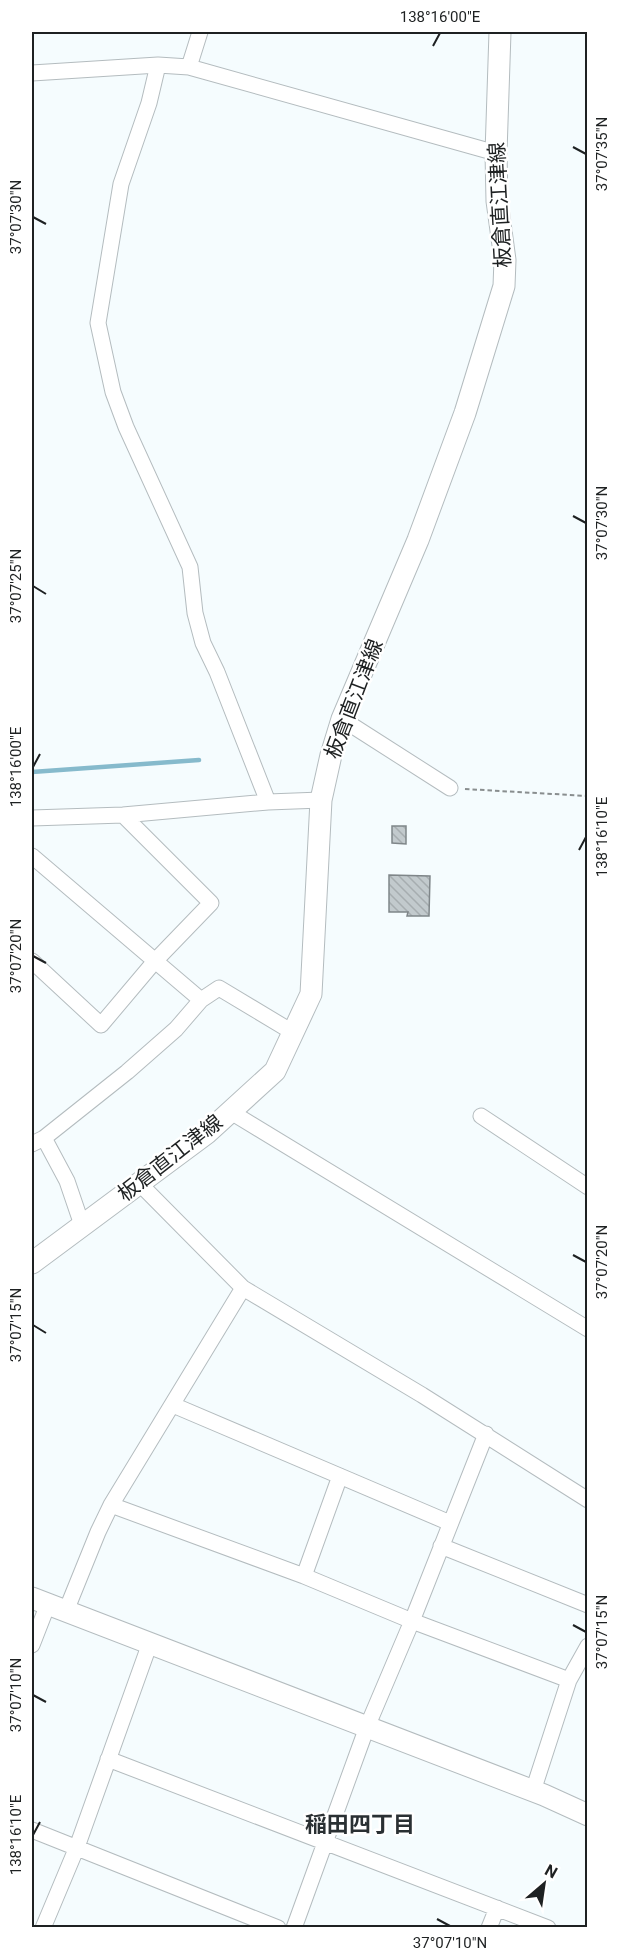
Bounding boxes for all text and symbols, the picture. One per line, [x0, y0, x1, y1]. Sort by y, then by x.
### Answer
text: 138°16'00"E [400, 8, 481, 26]
text: 37°07'35"N [593, 117, 611, 191]
street label: 板倉直江津線 [485, 141, 515, 269]
text: 37°07'30"N [7, 180, 25, 254]
text: 37°07'30"N [593, 486, 611, 560]
text: 37°07'25"N [7, 549, 25, 623]
street label: 板倉直江津線 [320, 636, 388, 762]
text: 138°16'00"E [7, 726, 25, 807]
text: 138°16'10"E [593, 796, 611, 877]
text: 37°07'20"N [7, 919, 25, 993]
street label: 板倉直江津線 [113, 1110, 227, 1206]
text: 37°07'20"N [593, 1225, 611, 1299]
text: 37°07'15"N [7, 1288, 25, 1362]
text: 37°07'15"N [593, 1595, 611, 1669]
text: 37°07'10"N [7, 1658, 25, 1732]
text: 138°16'10"E [7, 1794, 25, 1875]
district label: 稲田四丁目 [305, 1812, 415, 1837]
north arrow [514, 1854, 574, 1914]
text: N [541, 1860, 561, 1882]
text: 37°07'10"N [413, 1934, 487, 1952]

